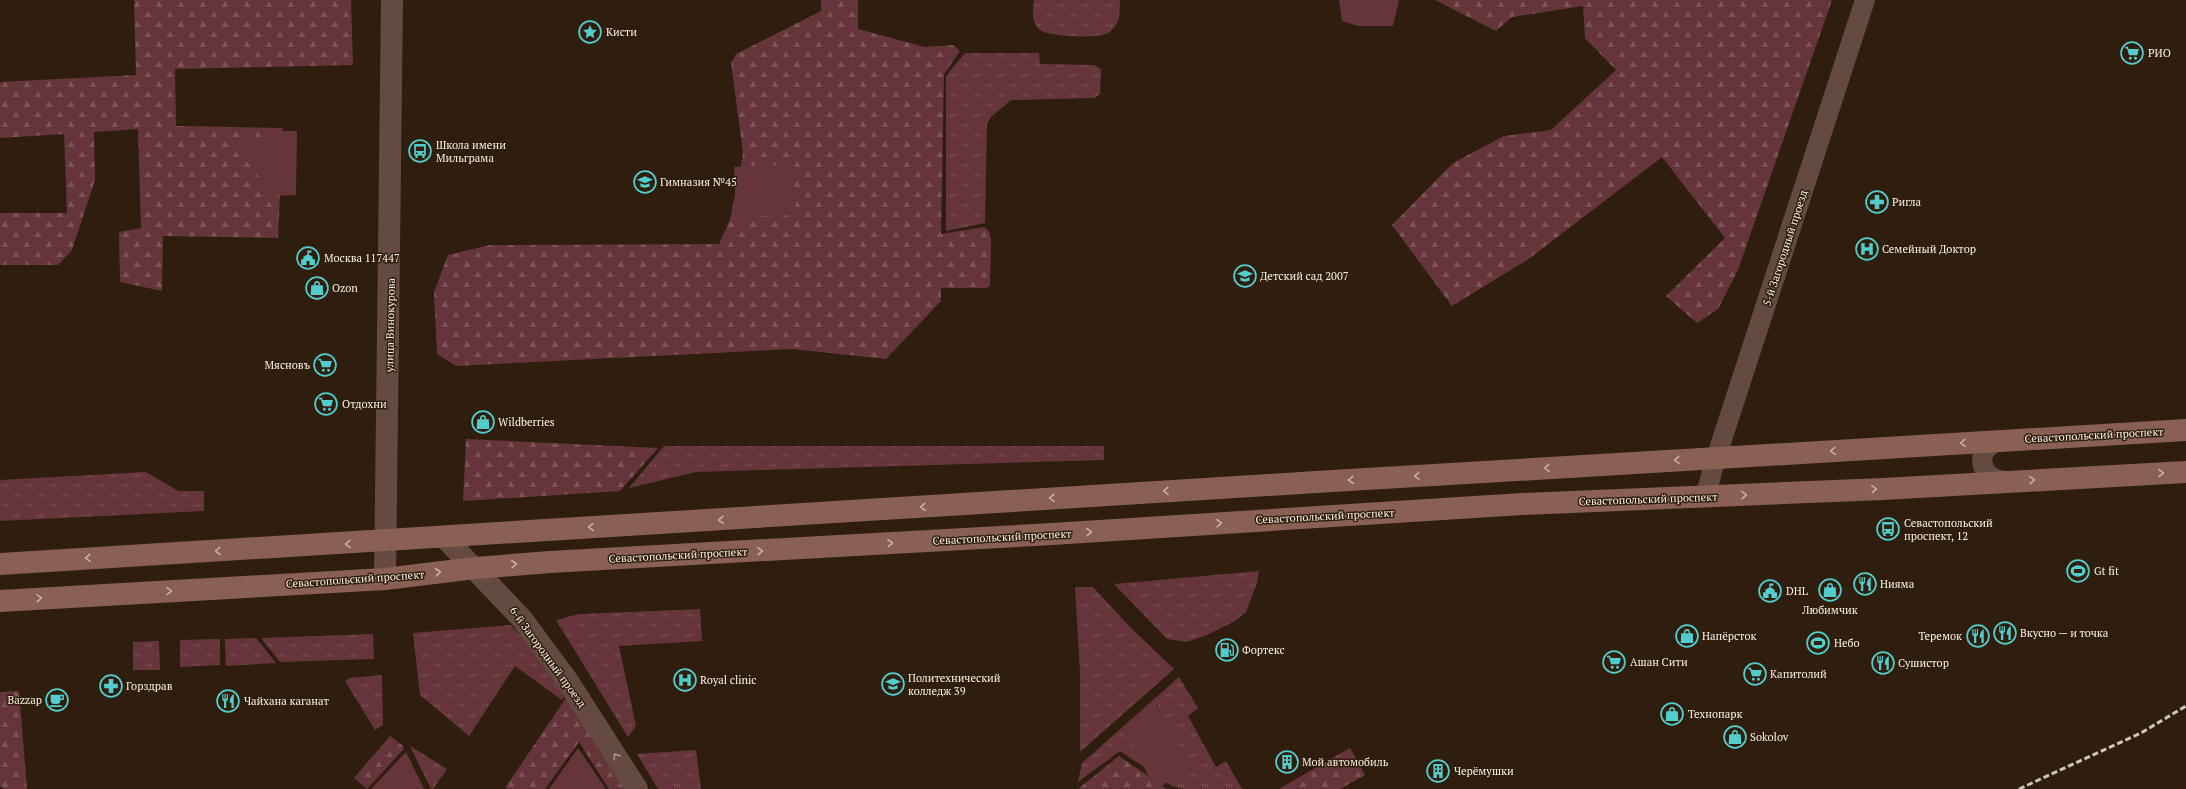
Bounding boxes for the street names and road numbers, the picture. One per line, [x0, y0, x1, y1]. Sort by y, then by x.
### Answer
street label: 5-й Загородный проезд [1760, 188, 1810, 308]
street label: улица Винокурова [382, 277, 398, 373]
street label: Севастопольский проспект [2024, 424, 2164, 446]
street label: Севастопольский проспект [1578, 490, 1718, 508]
street label: Севастопольский проспект [1255, 505, 1395, 527]
street label: Севастопольский проспект [932, 526, 1072, 548]
street label: Севастопольский проспект [608, 544, 748, 566]
street label: Севастопольский проспект [285, 567, 425, 591]
street label: 6-й Загородный проезд [507, 604, 589, 710]

